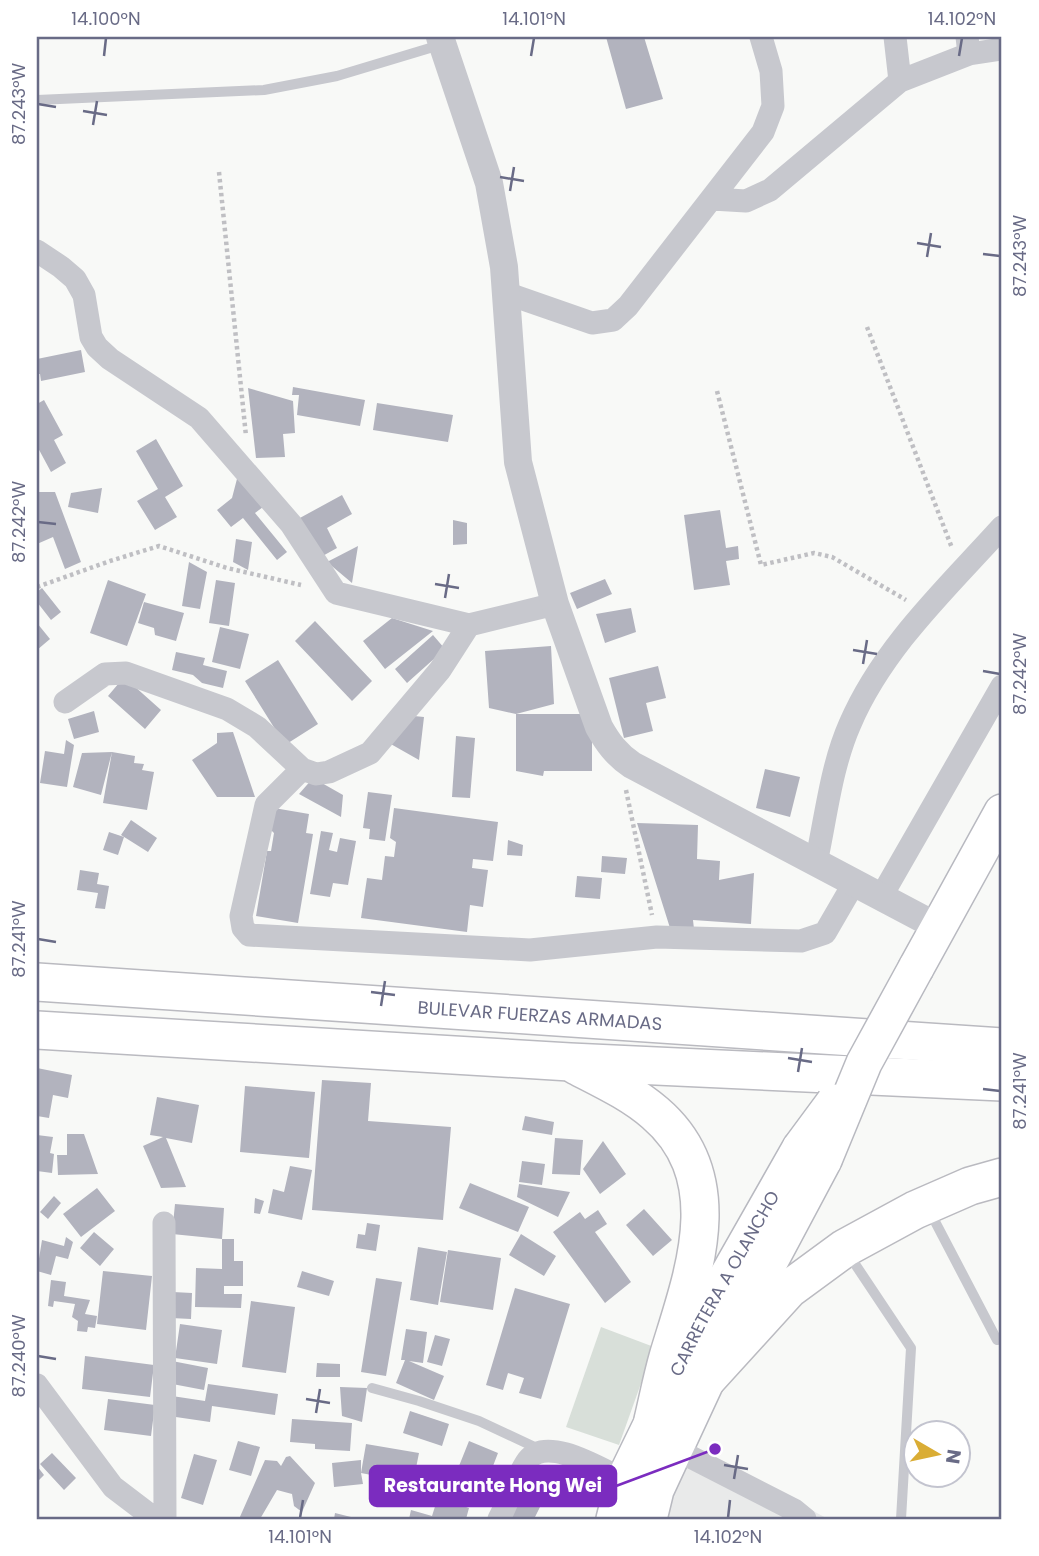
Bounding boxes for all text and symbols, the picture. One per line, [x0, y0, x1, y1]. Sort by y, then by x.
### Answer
text: 14.100°N [71, 6, 141, 31]
text: 14.101°N [502, 6, 566, 31]
text: 14.102°N [928, 6, 996, 31]
text: 87.243°W [6, 62, 31, 145]
text: 87.243°W [1007, 214, 1032, 297]
text: 87.242°W [6, 481, 31, 563]
text: 87.242°W [1007, 633, 1032, 715]
text: 87.241°W [6, 900, 31, 978]
street label: BULEVAR FUERZAS ARMADAS [417, 995, 663, 1036]
text: 87.241°W [1007, 1052, 1032, 1130]
street label: CARRETERA A OLANCHO [663, 1186, 785, 1380]
text: 87.240°W [6, 1314, 31, 1397]
north arrow [902, 1420, 972, 1490]
text: N [939, 1447, 968, 1466]
callout: Restaurante Hong Wei [370, 1466, 616, 1506]
text: Restaurante Hong Wei [384, 1472, 602, 1499]
text: 14.101°N [268, 1524, 332, 1549]
text: 14.102°N [694, 1524, 762, 1549]

